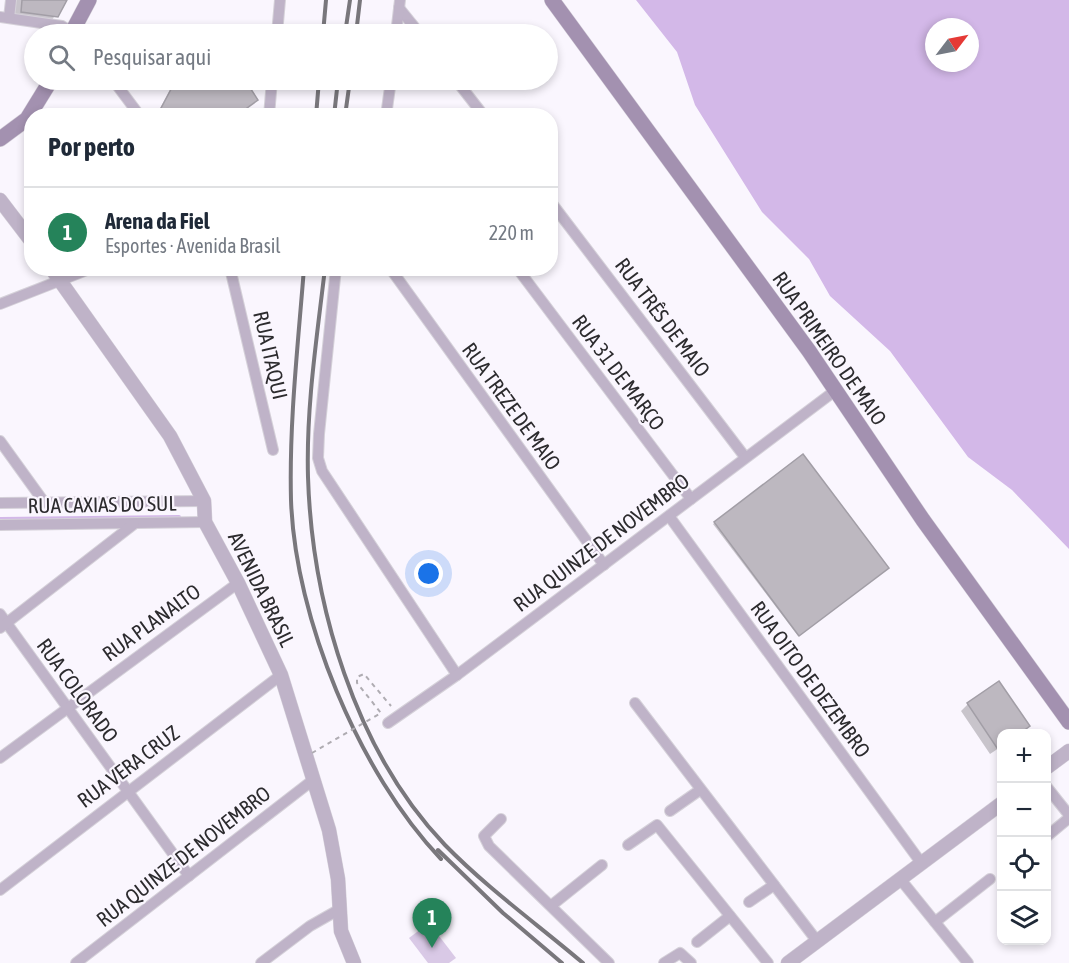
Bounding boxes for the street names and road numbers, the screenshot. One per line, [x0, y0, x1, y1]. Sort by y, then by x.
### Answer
street label: RUA TRÊS DE MAIO [611, 253, 715, 381]
street label: RUA PRIMEIRO DE MAIO [768, 267, 892, 429]
street label: RUA ITAQUI [249, 308, 293, 402]
street label: RUA 31 DE MARÇO [568, 310, 670, 434]
street label: RUA TREZE DE MAIO [458, 338, 566, 474]
street label: RUA QUINZE DE NOVEMBRO [508, 468, 694, 616]
street label: RUA CAXIAS DO SUL [27, 491, 177, 517]
street label: AVENIDA BRASIL [224, 528, 300, 650]
street label: RUA PLANALTO [98, 579, 204, 665]
street label: RUA OITO DE DEZEMBRO [746, 596, 876, 762]
street label: RUA COLORADO [32, 634, 124, 746]
street label: RUA VERA CRUZ [73, 720, 183, 812]
street label: RUA QUINZE DE NOVEMBRO [91, 781, 275, 931]

